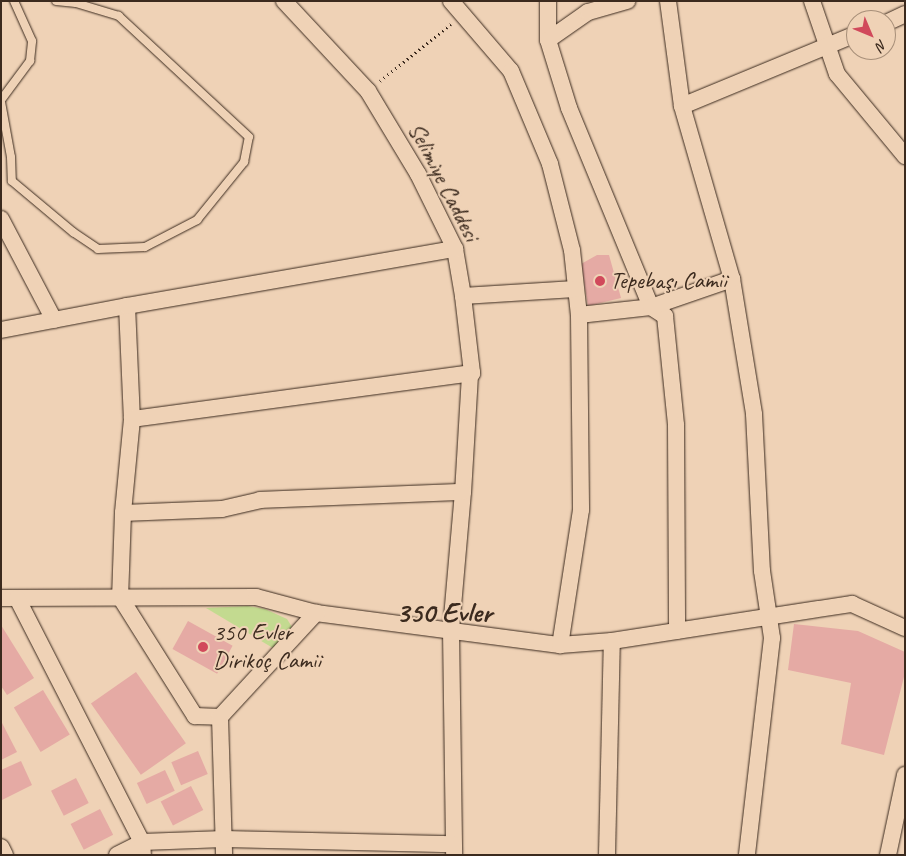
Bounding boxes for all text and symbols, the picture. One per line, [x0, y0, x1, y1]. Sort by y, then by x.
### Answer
north arrow [846, 10, 896, 60]
text: N [872, 36, 890, 54]
street label: Selimiye Caddesi [402, 118, 486, 246]
place label: Tepebaşı Camii [610, 267, 726, 295]
marker: Tepebaşı Camii [594, 275, 606, 287]
district label: 350 Evler [396, 596, 492, 630]
place label: 350 Evler Dirikoç Camii [213, 619, 321, 675]
marker: 350 Evler Dirikoç Camii [197, 641, 209, 653]

